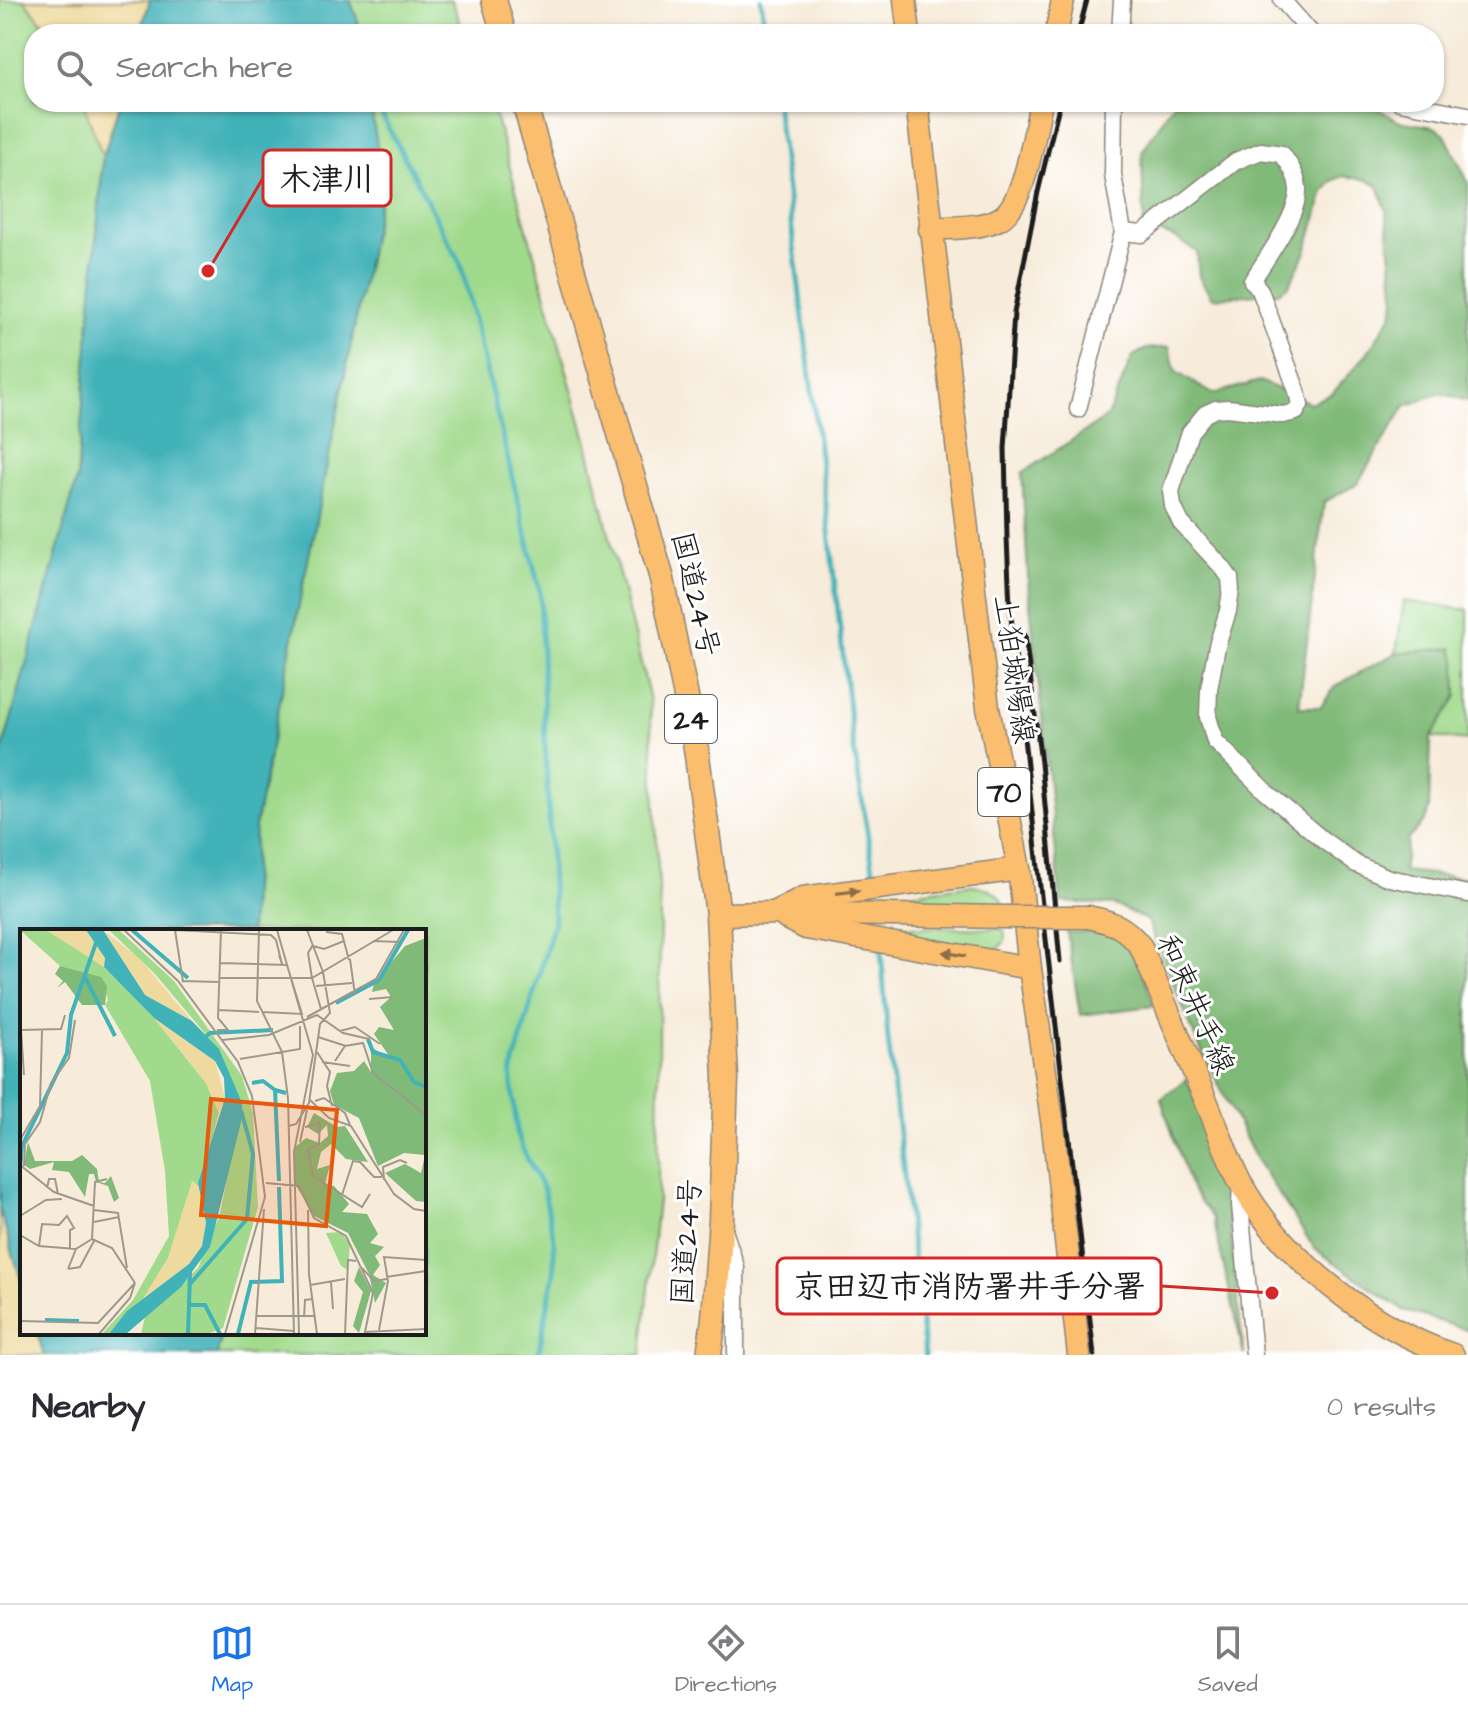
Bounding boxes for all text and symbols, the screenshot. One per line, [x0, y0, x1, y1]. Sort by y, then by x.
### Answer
search box [24, 24, 1444, 112]
icon: search [52, 46, 96, 90]
text: Search here [116, 47, 293, 89]
callout: 木津川 [263, 150, 391, 206]
text: 木津川 [279, 158, 375, 203]
street label: 国道24号 [660, 527, 730, 661]
street label: 上狛城陽線 [983, 592, 1045, 746]
road number: 24 [665, 695, 717, 743]
road number: 70 [978, 768, 1030, 816]
one-way arrow [836, 885, 861, 898]
street label: 和束井手線 [1145, 927, 1245, 1081]
inset map [20, 929, 426, 1335]
one-way arrow [941, 948, 966, 960]
street label: 国道24号 [662, 1177, 712, 1307]
callout: 京田辺市消防署井手分署 [777, 1258, 1161, 1314]
text: 京田辺市消防署井手分署 [793, 1265, 1145, 1310]
text: Nearby [32, 1383, 146, 1431]
text: 0 results [1327, 1389, 1436, 1425]
tab: Map [210, 1621, 254, 1700]
tab: Directions [675, 1621, 777, 1700]
tab: Saved [1198, 1621, 1258, 1700]

